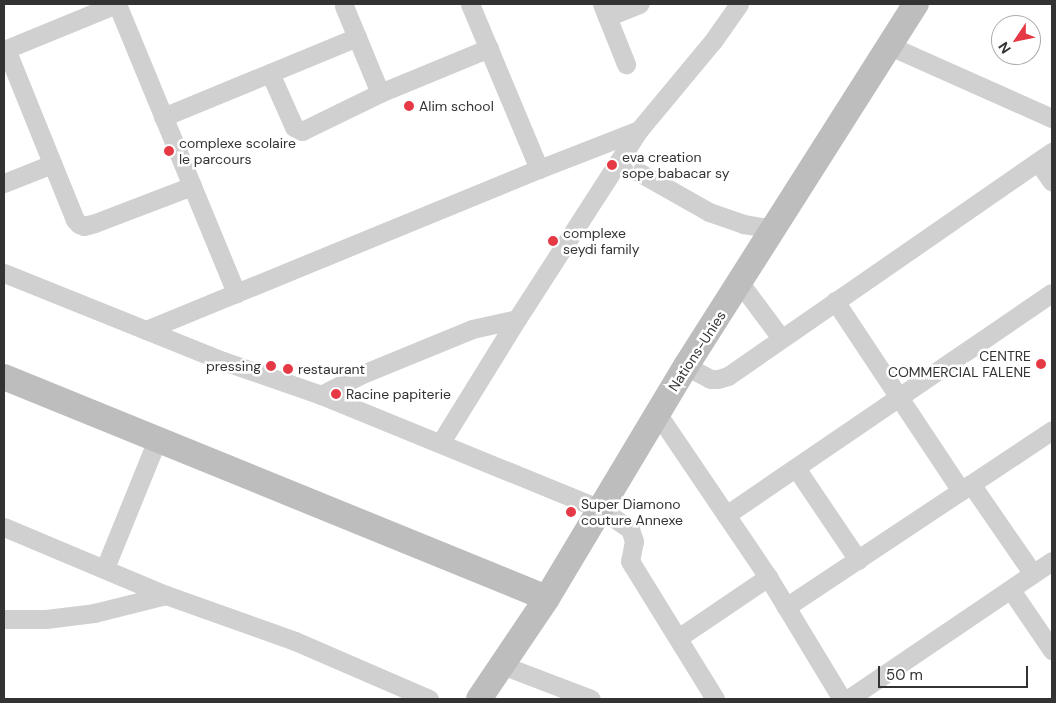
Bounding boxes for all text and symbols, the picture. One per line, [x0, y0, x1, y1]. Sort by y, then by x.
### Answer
north arrow [991, 15, 1041, 65]
text: N [994, 39, 1015, 57]
place label: Alim school [419, 98, 494, 114]
marker: Alim school [403, 100, 415, 112]
place label: complexe scolaire le parcours [179, 135, 296, 168]
marker: complexe scolaire le parcours [163, 145, 175, 157]
place label: eva creation sope babacar sy [622, 149, 730, 182]
marker: eva creation sope babacar sy [606, 159, 618, 171]
place label: complexe seydi family [563, 225, 640, 258]
marker: complexe seydi family [547, 235, 559, 247]
street label: Nations-Unies [665, 308, 729, 394]
place label: CENTRE COMMERCIAL FALENE [888, 348, 1031, 381]
place label: pressing [206, 358, 261, 374]
marker: CENTRE COMMERCIAL FALENE [1035, 358, 1047, 370]
marker: pressing [265, 360, 277, 372]
place label: restaurant [298, 361, 365, 377]
marker: restaurant [282, 363, 294, 375]
place label: Racine papiterie [346, 386, 451, 402]
marker: Racine papiterie [330, 388, 342, 400]
place label: Super Diamono couture Annexe [581, 496, 683, 528]
marker: Super Diamono couture Annexe [565, 506, 577, 518]
scale bar [881, 656, 1031, 688]
text: 50 m [886, 665, 923, 685]

